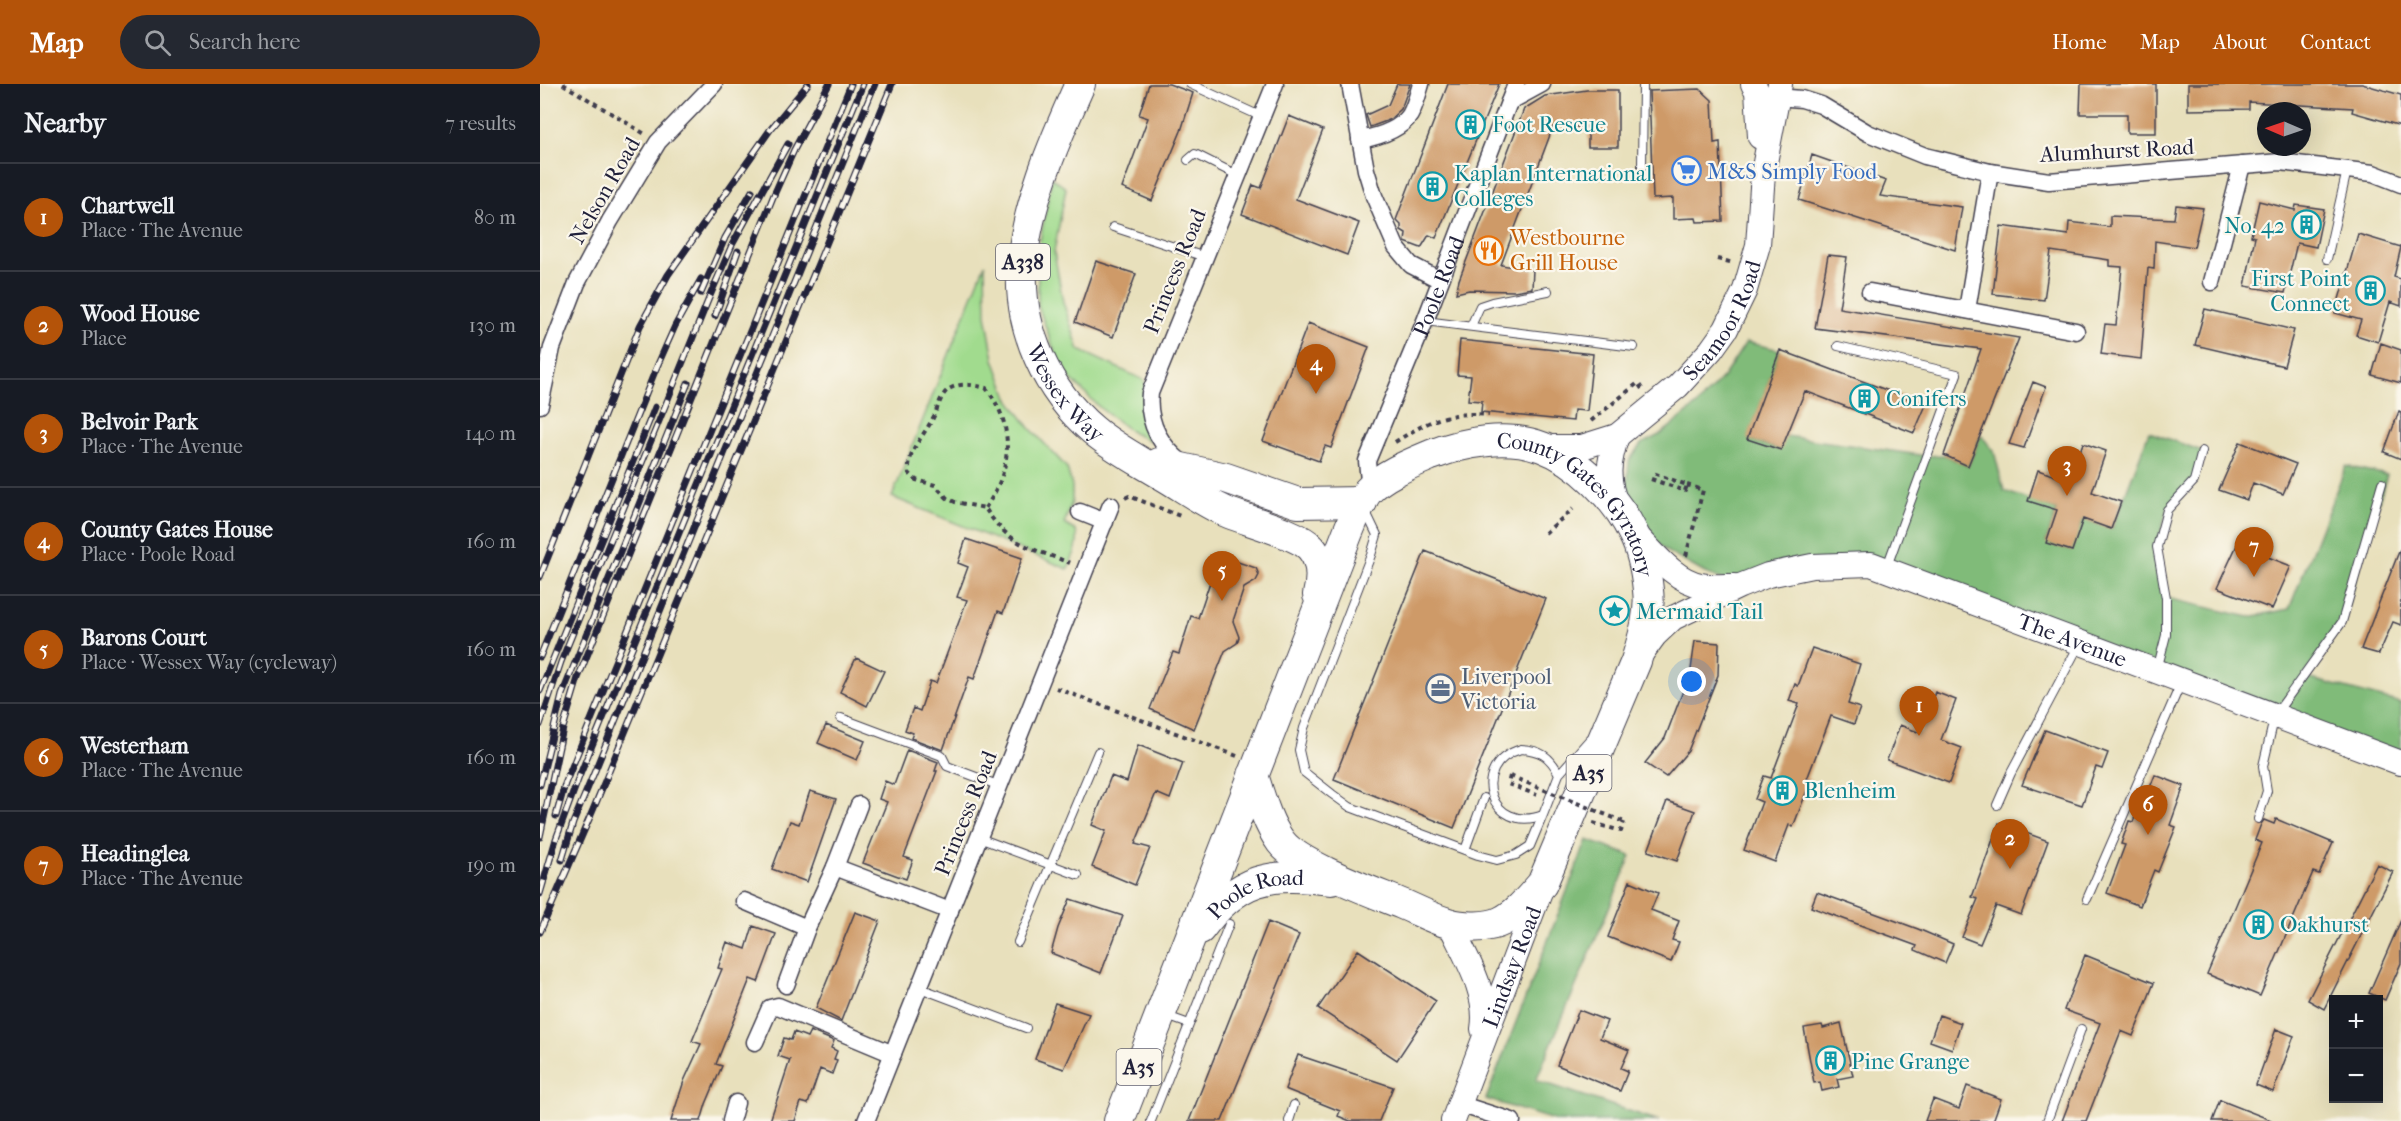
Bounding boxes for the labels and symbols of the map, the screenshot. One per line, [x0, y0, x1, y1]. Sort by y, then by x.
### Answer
north arrow [2257, 102, 2311, 156]
building icon: Foot Rescue [1455, 108, 1487, 140]
place label: Foot Rescue [1492, 112, 1606, 138]
street label: Nelson Road [564, 132, 646, 248]
street label: Alumhurst Road [2038, 134, 2196, 168]
supermarket icon: M&S Simply Food [1670, 155, 1702, 187]
place label: M&S Simply Food [1707, 159, 1878, 185]
place label: Kaplan International Colleges [1454, 161, 1652, 212]
building icon: Kaplan International Colleges [1417, 170, 1449, 202]
street label: Princess Road [1138, 204, 1212, 338]
building icon: No. 42 [2290, 209, 2322, 241]
place label: No. 42 [2224, 213, 2285, 239]
place label: Westbourne Grill House [1509, 225, 1625, 276]
street label: Poole Road [1408, 232, 1471, 341]
restaurant icon: Westbourne Grill House [1473, 234, 1505, 266]
road number: A338 [996, 244, 1050, 280]
street label: Seamoor Road [1678, 257, 1767, 386]
place label: First Point Connect [2251, 266, 2350, 317]
building icon: First Point Connect [2355, 275, 2387, 307]
street label: Wessex Way [1020, 339, 1110, 449]
pin: 4 [1296, 344, 1336, 394]
building icon: Conifers [1849, 382, 1881, 414]
place label: Conifers [1886, 386, 1966, 412]
street label: County Gates Gyratory [1497, 428, 1658, 580]
pin: 3 [2048, 446, 2086, 496]
pin: 7 [2234, 528, 2274, 577]
pin: 5 [1202, 552, 1242, 601]
place icon: Mermaid Tail [1599, 595, 1631, 627]
place label: Mermaid Tail [1636, 599, 1763, 625]
street label: The Avenue [2014, 608, 2130, 673]
place label: Liverpool Victoria [1460, 664, 1552, 715]
your location [1677, 667, 1706, 696]
office icon: Liverpool Victoria [1424, 673, 1456, 705]
pin: 1 [1900, 686, 1938, 736]
street label: Princess Road [929, 746, 1003, 880]
road number: A35 [1566, 755, 1612, 791]
building icon: Blenheim [1767, 774, 1799, 806]
place label: Blenheim [1804, 778, 1897, 804]
pin: 6 [2128, 786, 2168, 835]
pin: 2 [1990, 820, 2030, 869]
street label: Poole Road [1202, 865, 1305, 925]
street label: Lindsay Road [1478, 902, 1548, 1031]
building icon: Oakhurst [2243, 908, 2275, 940]
place label: Oakhurst [2280, 912, 2369, 938]
building icon: Pine Grange [1814, 1045, 1846, 1077]
road number: A35 [1116, 1049, 1162, 1085]
place label: Pine Grange [1851, 1049, 1970, 1075]

